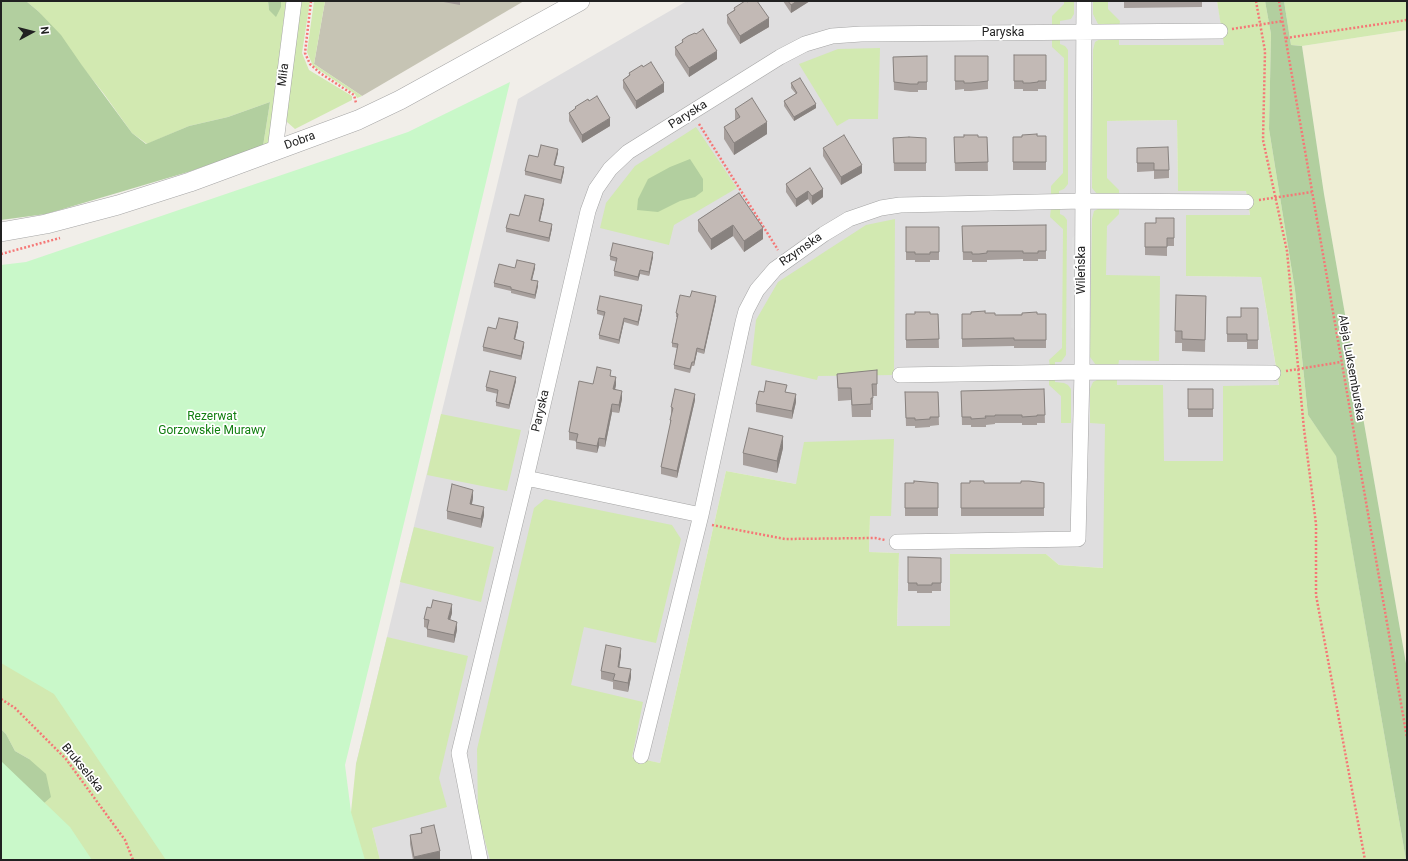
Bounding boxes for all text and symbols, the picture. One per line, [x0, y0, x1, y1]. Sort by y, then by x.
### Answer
north arrow [12, 12, 52, 52]
text: N [37, 26, 51, 35]
street label: Paryska [982, 26, 1024, 40]
street label: Miła [275, 63, 293, 87]
street label: Paryska [666, 98, 710, 132]
street label: Dobra [283, 129, 317, 153]
street label: Rzymska [777, 230, 825, 270]
street label: Wileńska [1075, 246, 1089, 294]
street label: Aleja Luksemburska [1335, 314, 1367, 422]
street label: Paryska [529, 389, 553, 433]
park label: Rezerwat Gorzowskie Murawy [158, 410, 266, 438]
street label: Brukselska [58, 741, 106, 795]

